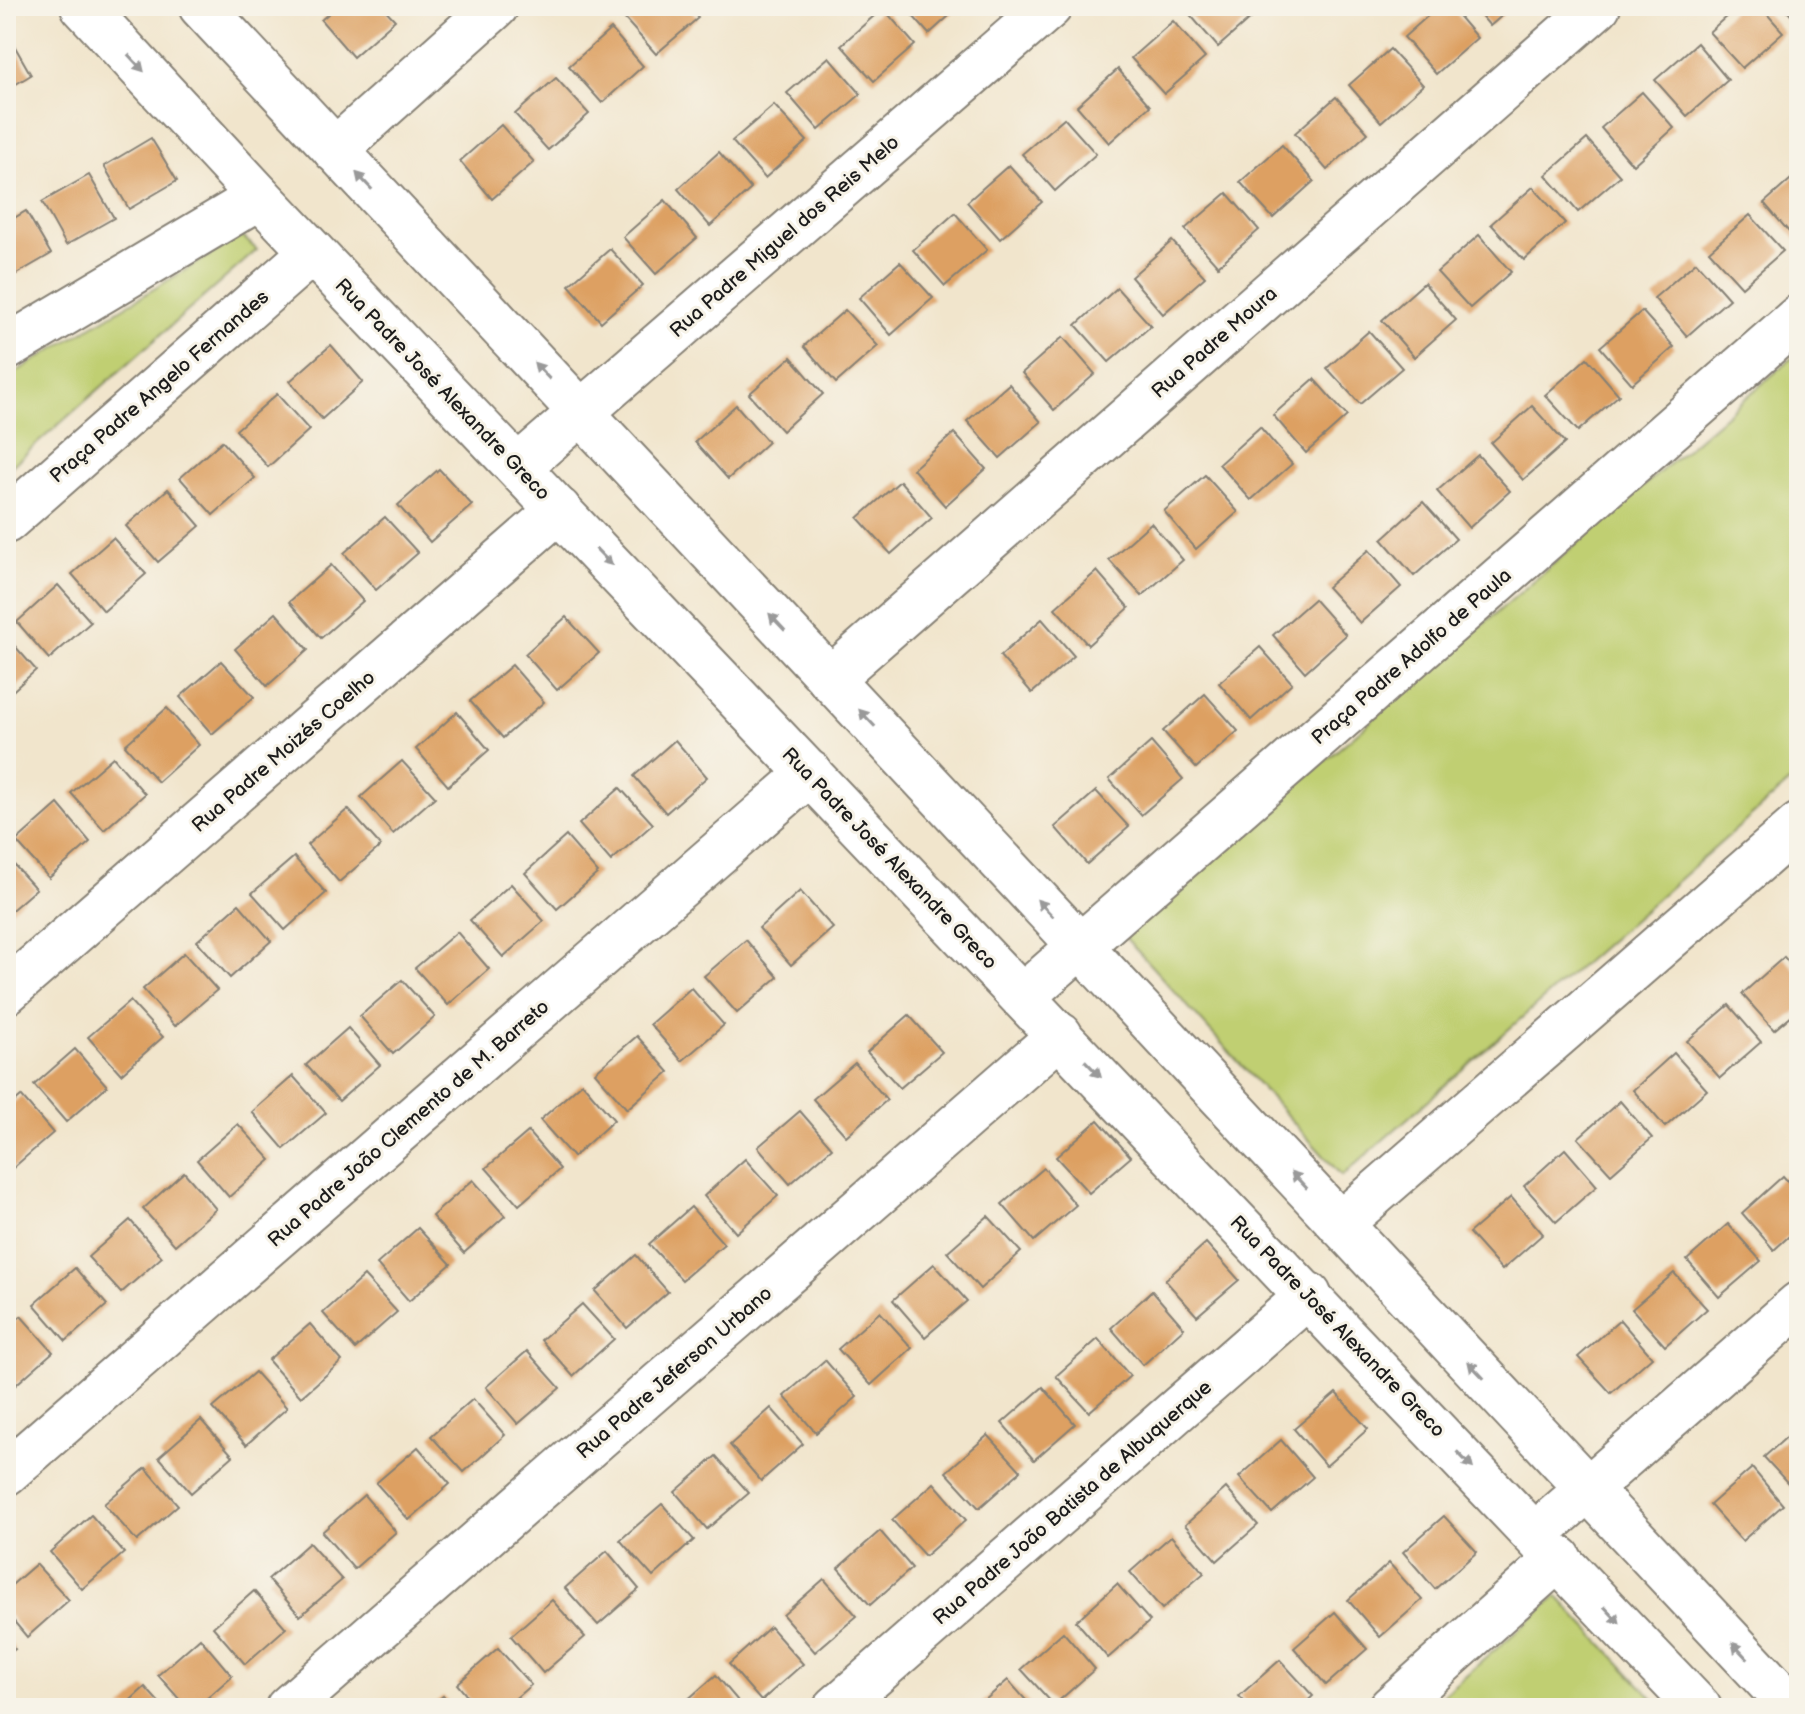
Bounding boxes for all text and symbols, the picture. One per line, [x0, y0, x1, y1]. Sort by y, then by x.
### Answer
one-way arrow [127, 54, 145, 73]
street label: Rua Padre Miguel dos Reis Melo [665, 131, 904, 343]
one-way arrow [356, 172, 374, 191]
street label: Rua Padre José Alexandre Greco [330, 274, 555, 506]
street label: Rua Padre Moura [1147, 282, 1282, 404]
street label: Praça Padre Angelo Fernandes [45, 285, 274, 488]
one-way arrow [533, 361, 551, 380]
one-way arrow [594, 547, 613, 566]
street label: Praça Padre Adolfo de Paula [1307, 564, 1516, 750]
one-way arrow [768, 613, 786, 632]
street label: Rua Padre Moizés Coelho [187, 666, 380, 838]
one-way arrow [858, 709, 876, 728]
street label: Rua Padre José Alexandre Greco [777, 743, 1002, 975]
one-way arrow [1036, 899, 1055, 918]
street label: Rua Padre João Clemento de M. Barreto [263, 995, 554, 1252]
one-way arrow [1083, 1059, 1101, 1078]
one-way arrow [1291, 1170, 1309, 1189]
street label: Rua Padre José Alexandre Greco [1225, 1211, 1450, 1443]
street label: Rua Padre Jeferson Urbano [572, 1281, 777, 1464]
one-way arrow [1468, 1361, 1486, 1380]
street label: Rua Padre João Batista de Albuquerque [929, 1375, 1217, 1630]
one-way arrow [1456, 1450, 1474, 1469]
one-way arrow [1602, 1605, 1621, 1624]
one-way arrow [1731, 1642, 1749, 1661]

